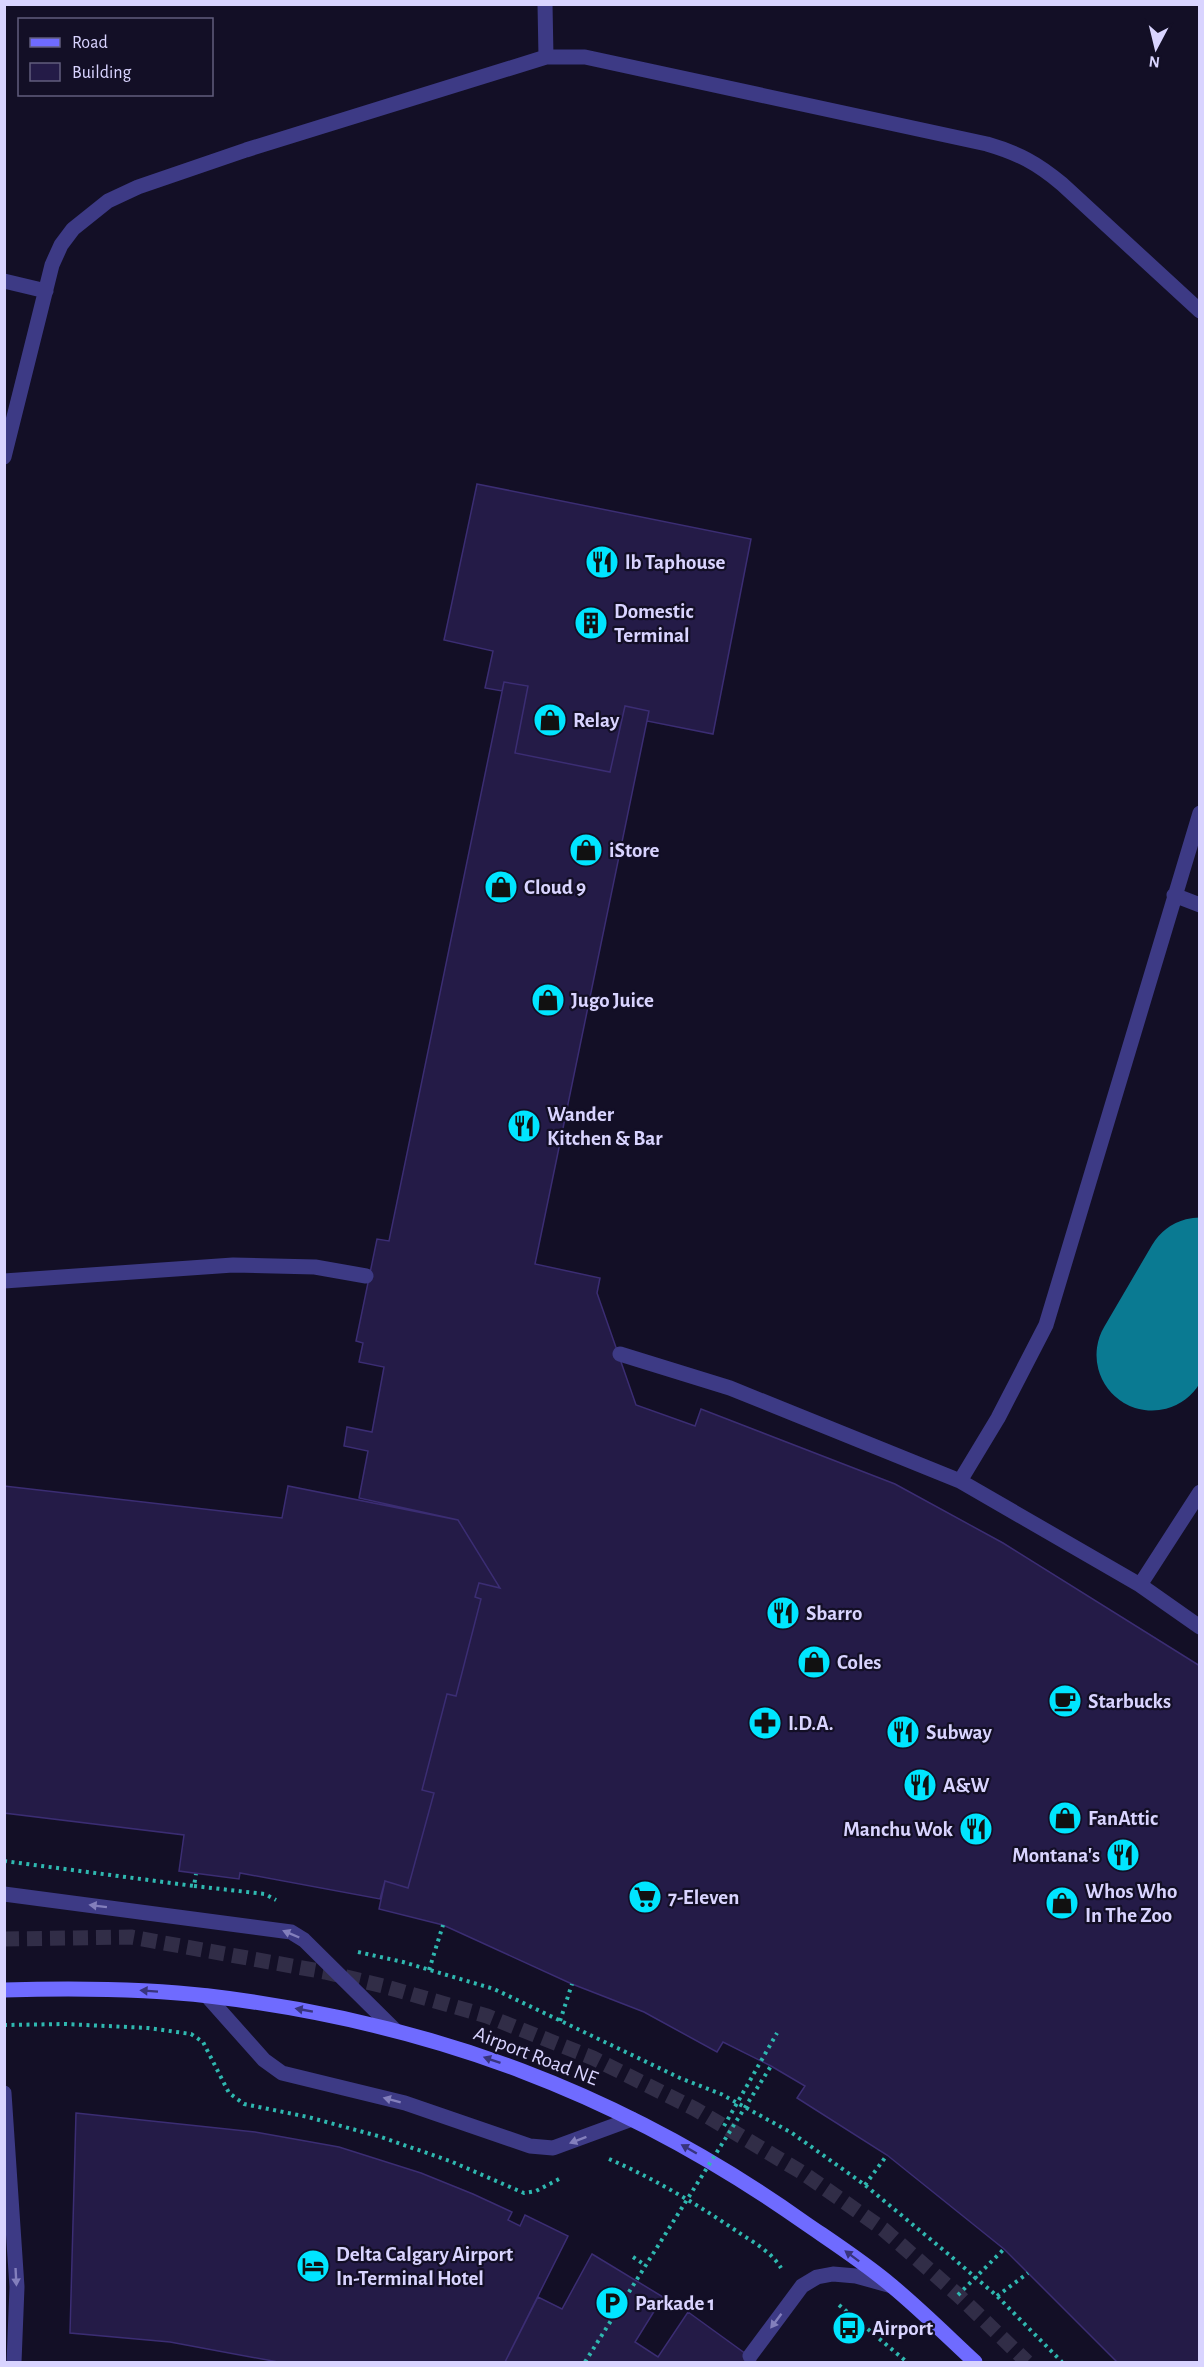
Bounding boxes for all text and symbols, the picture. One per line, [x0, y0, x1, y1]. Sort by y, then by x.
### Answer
legend [18, 18, 213, 96]
north arrow [1126, 18, 1186, 78]
text: Road [72, 34, 108, 52]
text: N [1148, 53, 1161, 71]
text: Building [72, 64, 132, 82]
restaurant icon: lb Taphouse [584, 544, 620, 580]
place label: lb Taphouse [625, 552, 725, 573]
place label: Domestic Terminal [614, 601, 694, 646]
building icon: Domestic Terminal [573, 605, 609, 641]
shop icon: Relay [532, 702, 568, 738]
place label: Relay [573, 710, 620, 731]
shop icon: iStore [568, 832, 604, 868]
place label: iStore [609, 840, 659, 861]
shop icon: Cloud 9 [483, 869, 519, 905]
place label: Cloud 9 [524, 877, 586, 898]
shop icon: Jugo Juice [530, 982, 566, 1018]
place label: Jugo Juice [571, 990, 654, 1011]
place label: Wander Kitchen & Bar [547, 1104, 663, 1149]
restaurant icon: Wander Kitchen & Bar [506, 1108, 542, 1144]
restaurant icon: Sbarro [765, 1595, 801, 1631]
place label: Sbarro [806, 1603, 862, 1624]
shop icon: Coles [796, 1644, 832, 1680]
place label: Coles [837, 1652, 881, 1673]
cafe icon: Starbucks [1047, 1683, 1083, 1719]
place label: Starbucks [1088, 1691, 1171, 1712]
pharmacy icon: I.D.A. [747, 1705, 783, 1741]
place label: I.D.A. [788, 1713, 834, 1734]
restaurant icon: Subway [885, 1714, 921, 1750]
place label: Subway [926, 1722, 992, 1743]
restaurant icon: A&W [902, 1767, 938, 1803]
place label: A&W [943, 1775, 990, 1796]
shop icon: FanAttic [1047, 1800, 1083, 1836]
place label: FanAttic [1088, 1808, 1158, 1829]
restaurant icon: Manchu Wok [958, 1811, 994, 1847]
place label: Manchu Wok [843, 1819, 954, 1840]
restaurant icon: Montana's [1105, 1837, 1141, 1873]
place label: Montana's [1012, 1845, 1100, 1866]
supermarket icon: 7-Eleven [627, 1879, 663, 1915]
place label: Whos Who In The Zoo [1085, 1881, 1177, 1926]
shop icon: Whos Who In The Zoo [1044, 1885, 1080, 1921]
place label: 7-Eleven [668, 1887, 739, 1908]
one-way arrow [89, 1901, 108, 1911]
one-way arrow [281, 1929, 299, 1939]
one-way arrow [140, 1987, 159, 1996]
one-way arrow [294, 2005, 313, 2014]
street label: Airport Road NE [471, 2023, 601, 2089]
one-way arrow [483, 2055, 501, 2065]
one-way arrow [383, 2095, 401, 2104]
one-way arrow [568, 2135, 586, 2145]
one-way arrow [680, 2144, 697, 2154]
place label: Delta Calgary Airport In-Terminal Hotel [336, 2244, 513, 2289]
hotel icon: Delta Calgary Airport In-Terminal Hotel [295, 2248, 331, 2284]
one-way arrow [844, 2250, 860, 2262]
one-way arrow [11, 2267, 21, 2286]
parking icon: Parkade 1 [594, 2285, 630, 2321]
place label: Parkade 1 [635, 2293, 715, 2314]
bus stop icon: Airport [831, 2310, 867, 2346]
one-way arrow [770, 2313, 782, 2329]
place label: Airport [872, 2318, 933, 2339]

